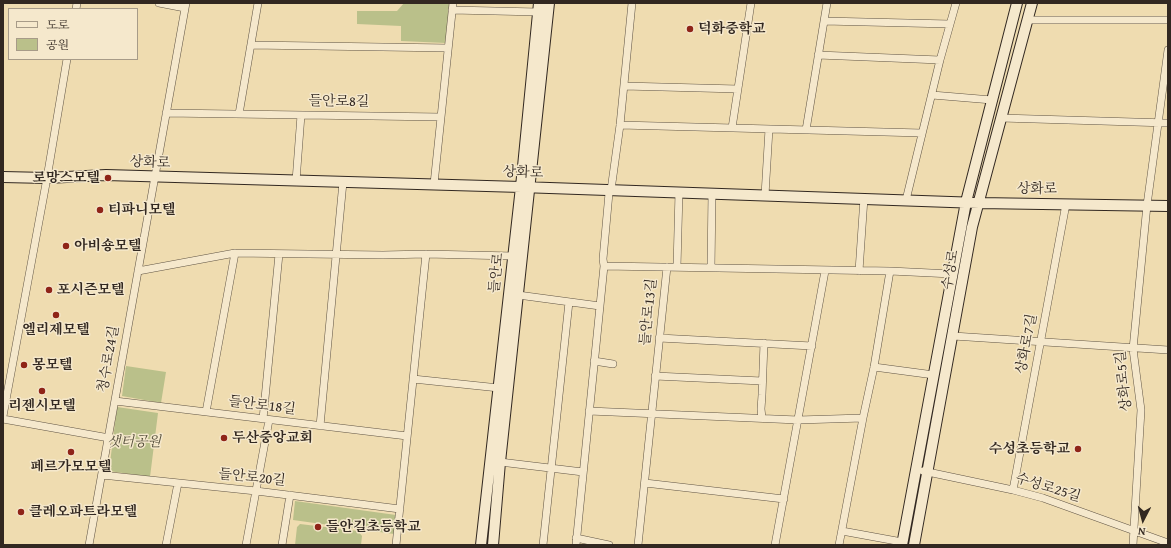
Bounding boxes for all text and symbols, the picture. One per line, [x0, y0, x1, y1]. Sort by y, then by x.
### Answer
legend [8, 8, 138, 60]
text: 도로 [46, 16, 69, 33]
place label: 덕화중학교 [698, 21, 766, 37]
marker: 덕화중학교 [685, 24, 695, 34]
text: 공원 [46, 36, 69, 53]
street label: 들안로8길 [308, 93, 370, 111]
street label: 상화로 [129, 154, 171, 172]
street label: 상화로 [502, 164, 544, 182]
place label: 로망스모텔 [32, 170, 100, 186]
marker: 로망스모텔 [103, 173, 113, 183]
street label: 상화로 [1017, 181, 1057, 197]
place label: 티파니모텔 [108, 202, 176, 218]
marker: 티파니모텔 [95, 205, 105, 215]
place label: 아비숑모텔 [74, 238, 142, 254]
marker: 아비숑모텔 [61, 241, 71, 251]
street label: 수성로 [939, 249, 963, 291]
street label: 들안로 [487, 252, 507, 294]
street label: 들안로13길 [637, 278, 661, 346]
place label: 포시즌모텔 [57, 282, 125, 298]
marker: 포시즌모텔 [44, 285, 54, 295]
marker: 엘리제모텔 [51, 310, 61, 320]
street label: 상화로7길 [1013, 313, 1041, 375]
place label: 엘리제모텔 [22, 322, 90, 338]
street label: 청수로24길 [95, 324, 123, 394]
street label: 상화로5길 [1112, 350, 1136, 412]
place label: 몽모텔 [32, 357, 73, 373]
marker: 몽모텔 [19, 360, 29, 370]
marker: 리젠시모텔 [37, 386, 47, 396]
street label: 들안로18길 [227, 394, 297, 418]
place label: 리젠시모텔 [8, 398, 76, 414]
place label: 두산중앙교회 [232, 430, 313, 446]
marker: 두산중앙교회 [219, 433, 229, 443]
park label: 샛터공원 [107, 434, 161, 450]
place label: 수성초등학교 [989, 441, 1070, 457]
marker: 수성초등학교 [1073, 444, 1083, 454]
marker: 페르가모모텔 [66, 447, 76, 457]
place label: 페르가모모텔 [30, 459, 112, 475]
street label: 들안로20길 [218, 466, 286, 490]
street label: 수성로25길 [1013, 470, 1083, 506]
north arrow [1123, 500, 1163, 540]
place label: 클레오파트라모텔 [29, 504, 137, 520]
marker: 클레오파트라모텔 [16, 507, 26, 517]
place label: 들안길초등학교 [326, 519, 421, 535]
marker: 들안길초등학교 [313, 522, 323, 532]
text: N [1137, 524, 1146, 540]

